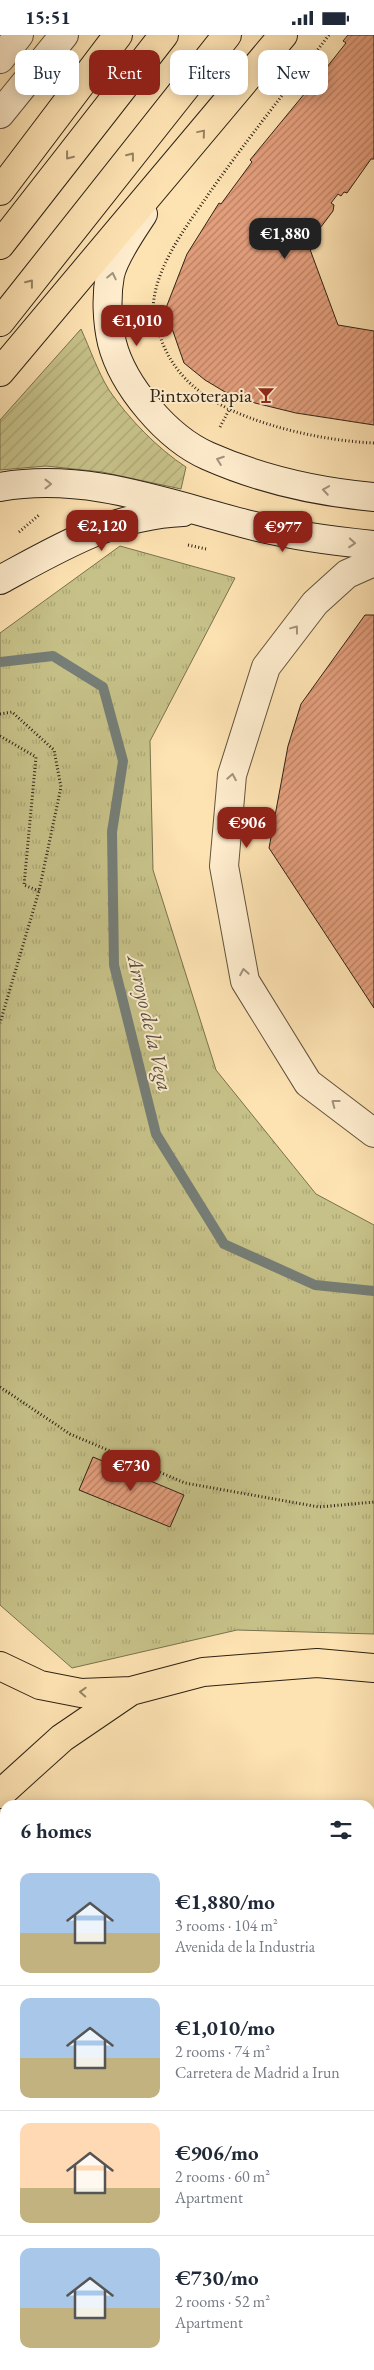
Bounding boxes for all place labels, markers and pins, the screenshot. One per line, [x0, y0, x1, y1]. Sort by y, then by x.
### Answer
pin: €1,880 [244, 217, 326, 260]
pin: €1,010 [96, 305, 178, 347]
place label: Pintxoterapia [149, 382, 252, 408]
bar icon: Pintxoterapia [256, 385, 276, 405]
pin: €2,120 [61, 509, 143, 552]
pin: €977 [253, 511, 313, 553]
pin: €906 [217, 807, 277, 849]
pin: €730 [101, 1449, 161, 1492]

